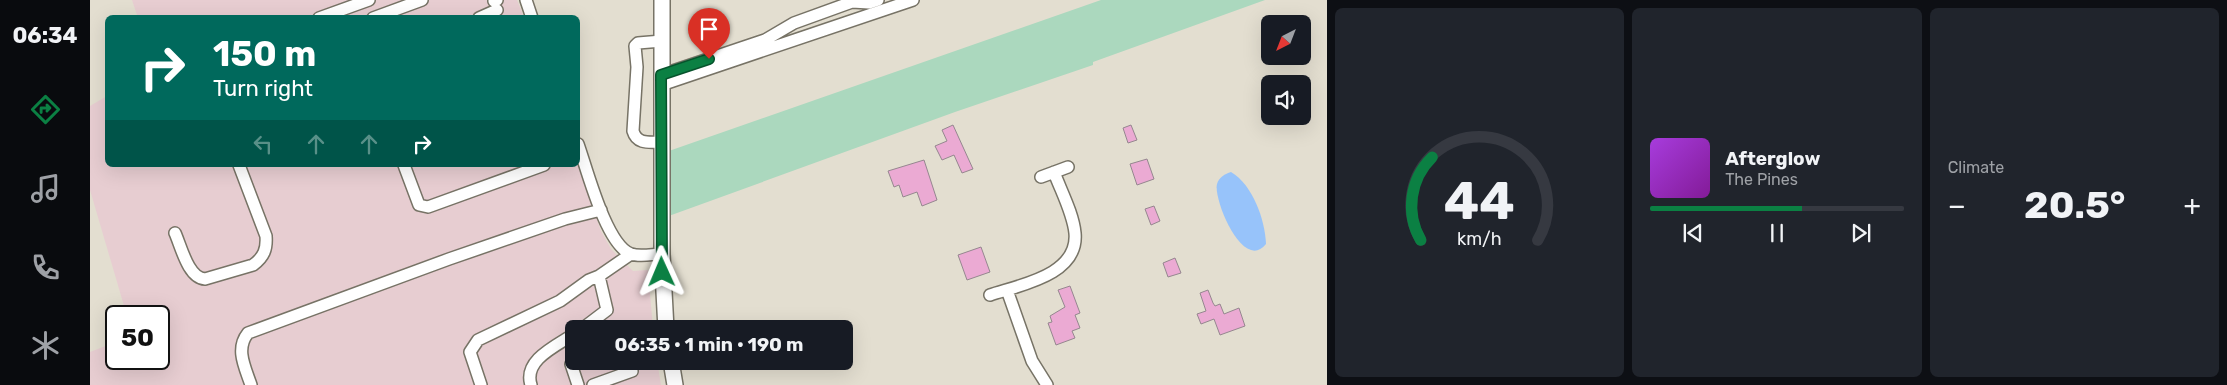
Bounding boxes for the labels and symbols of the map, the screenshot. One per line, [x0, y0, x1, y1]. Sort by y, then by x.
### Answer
pin [688, 8, 730, 59]
north arrow [1261, 15, 1311, 65]
position arrow [635, 245, 687, 297]
speed limit sign: 50 [105, 305, 170, 370]

